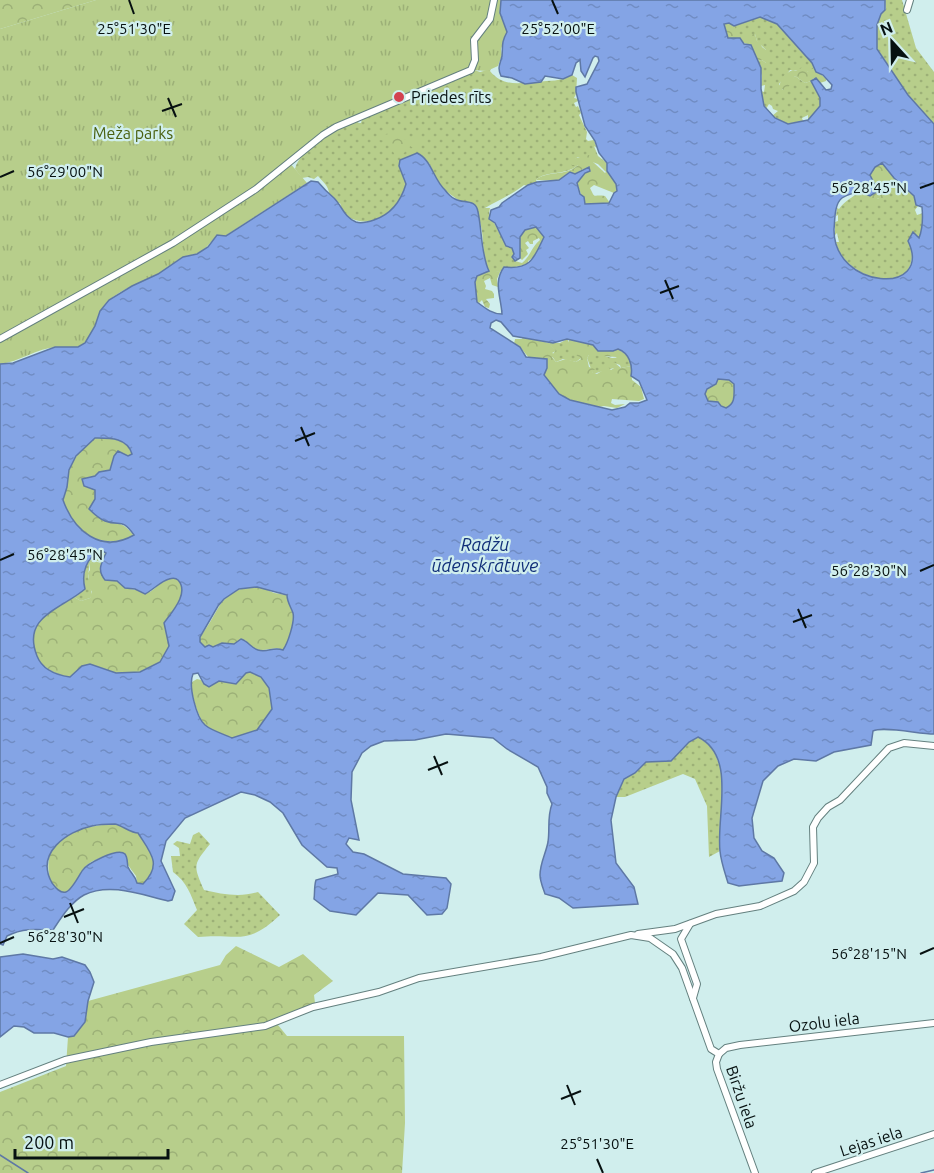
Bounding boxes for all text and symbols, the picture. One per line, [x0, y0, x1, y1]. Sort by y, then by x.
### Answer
north arrow [862, 12, 922, 72]
text: N [877, 18, 895, 39]
text: 25°51'30"E [97, 20, 171, 37]
text: 25°52'00"E [521, 20, 595, 37]
place label: Priedes rīts [411, 88, 491, 106]
marker: Priedes rīts [392, 90, 406, 104]
park label: Meža parks [93, 124, 173, 142]
text: 56°29'00"N [27, 163, 103, 180]
text: 56°28'45"N [831, 179, 907, 196]
water label: Radžu ūdenskrātuve [432, 534, 538, 575]
text: 56°28'45"N [27, 546, 103, 563]
text: 56°28'30"N [831, 562, 907, 579]
text: 56°28'30"N [27, 928, 103, 945]
text: 56°28'15"N [831, 945, 907, 962]
street label: Ozolu iela [788, 1009, 860, 1035]
street label: Biržu iela [723, 1063, 761, 1131]
scale bar [15, 1122, 168, 1160]
street label: Lejas iela [837, 1122, 905, 1160]
text: 200 m [24, 1132, 74, 1152]
text: 25°51'30"E [560, 1135, 634, 1152]

